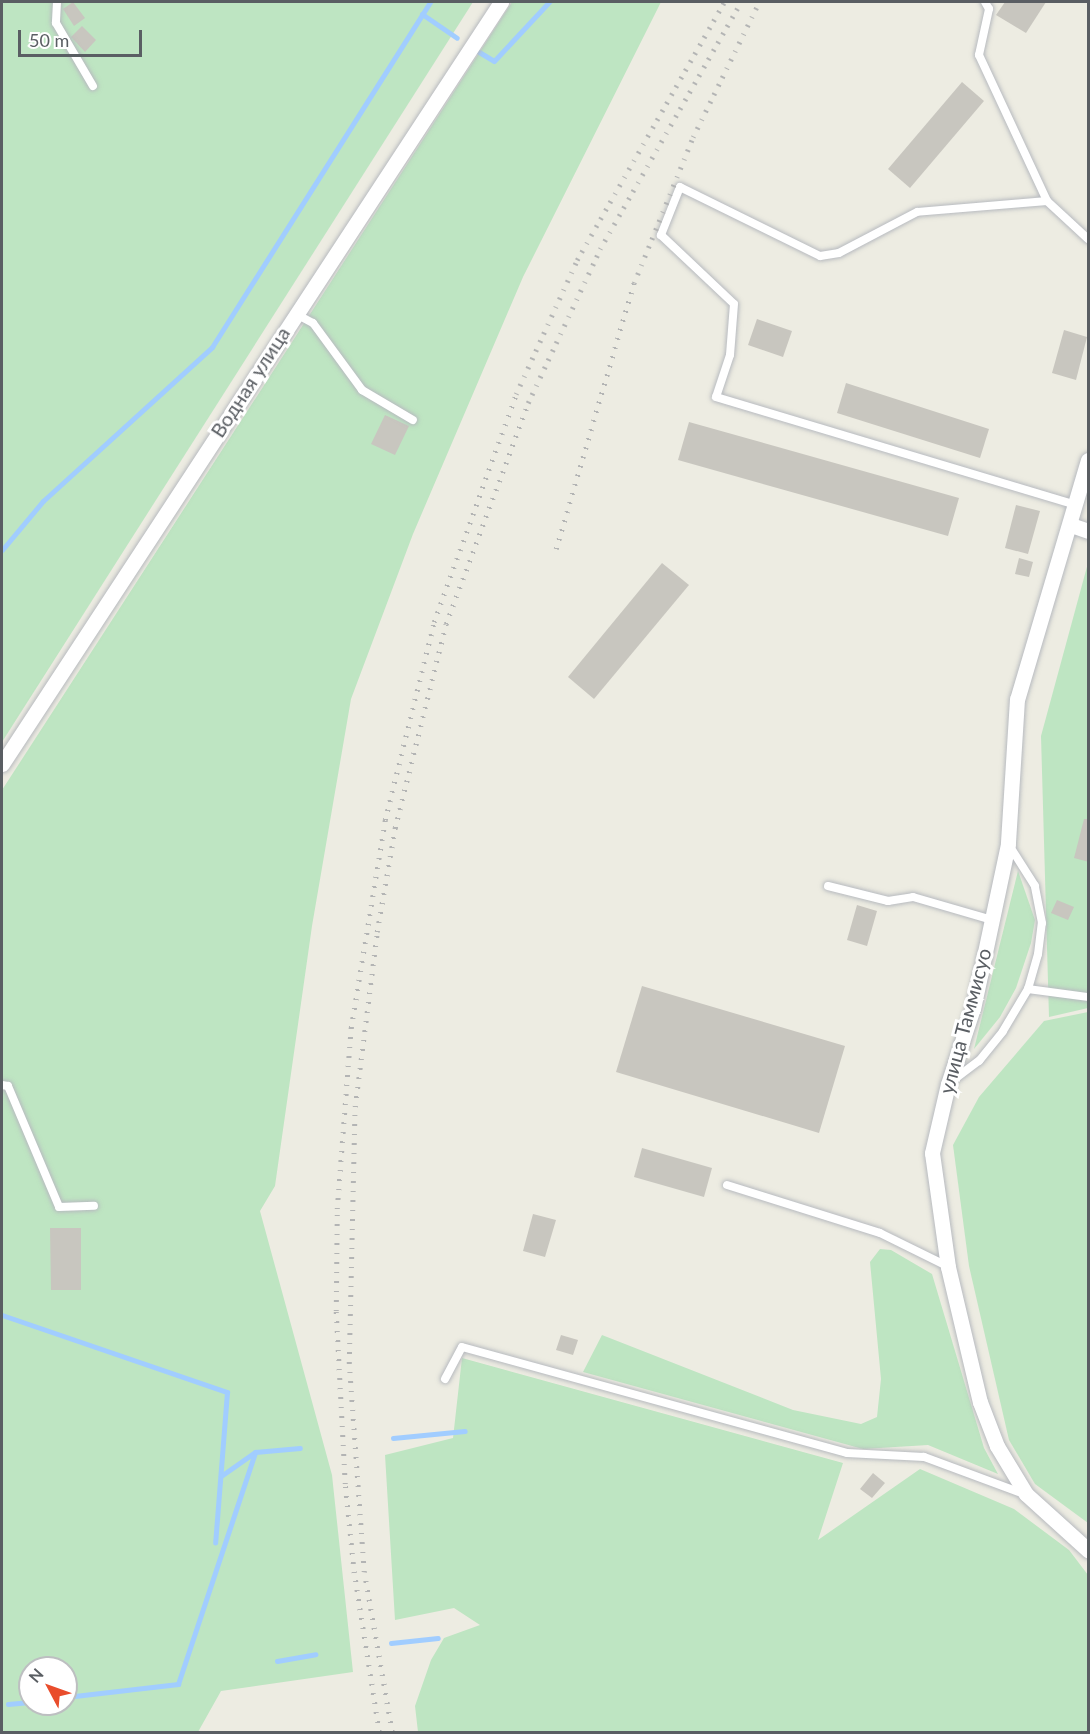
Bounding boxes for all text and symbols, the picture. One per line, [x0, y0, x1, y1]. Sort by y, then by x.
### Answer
scale bar [21, 18, 146, 56]
text: 50 m [29, 29, 69, 51]
street label: Водная улица [205, 322, 295, 442]
street label: улица Таммисуо [934, 946, 996, 1096]
north arrow [18, 1656, 78, 1716]
text: N [24, 1664, 47, 1686]

